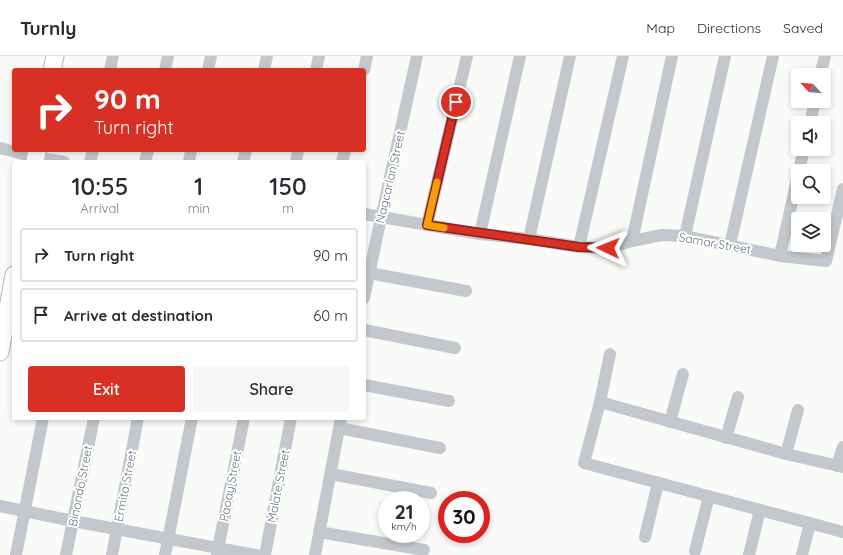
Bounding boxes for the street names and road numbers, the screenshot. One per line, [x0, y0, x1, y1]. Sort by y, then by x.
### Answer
street label: Nagcarlan Street [372, 129, 408, 225]
street label: Samar Street [678, 229, 752, 257]
street label: Binondo Street [65, 444, 95, 528]
street label: Malate Street [264, 448, 292, 524]
street label: Ermita Street [111, 449, 139, 523]
street label: Paoay Street [216, 449, 244, 523]

